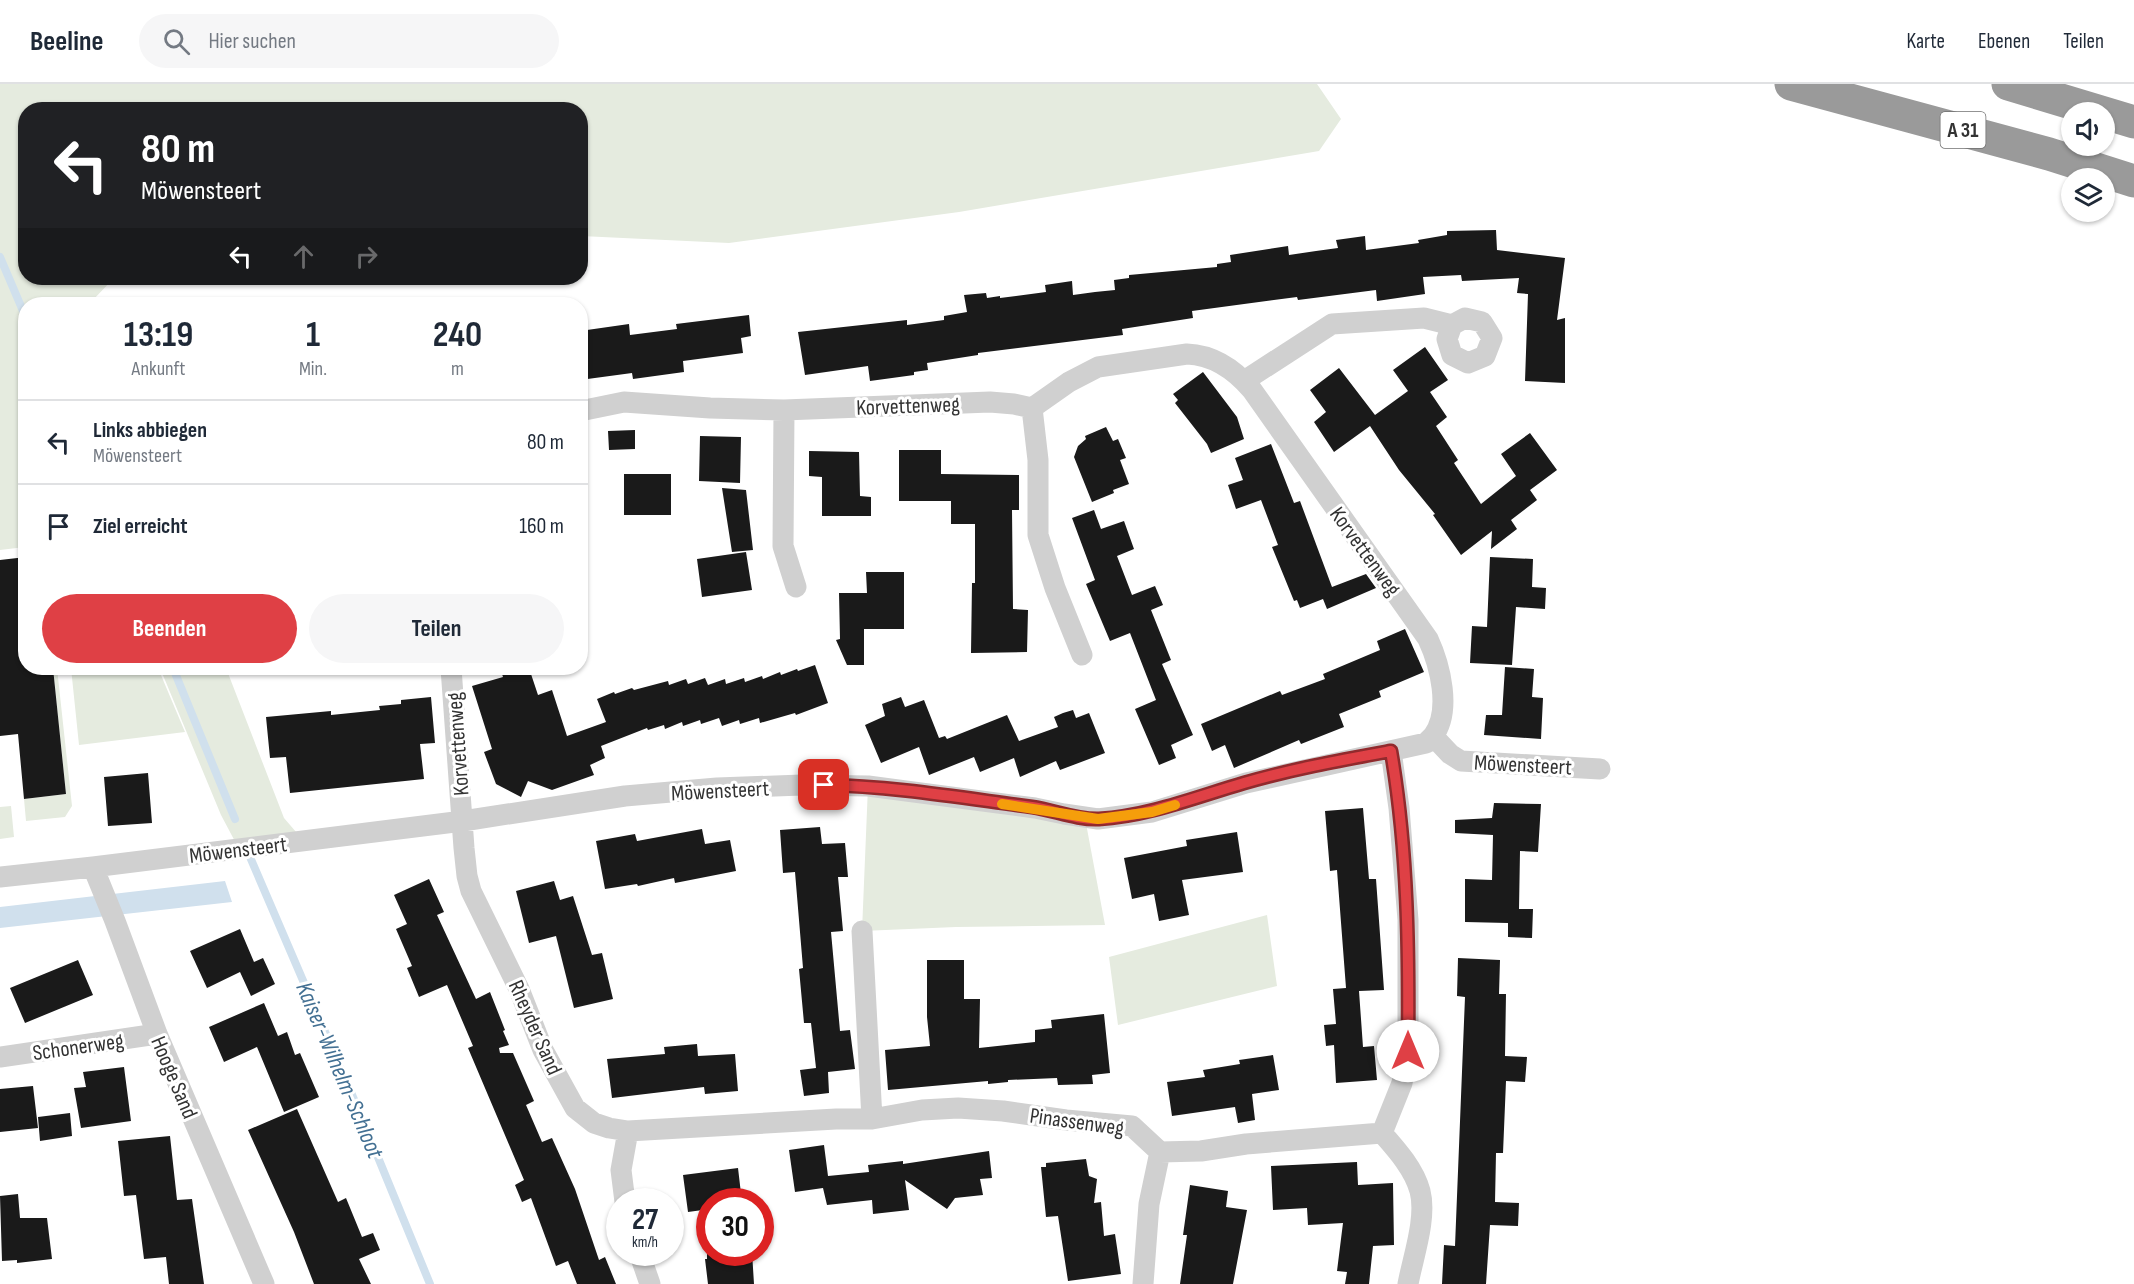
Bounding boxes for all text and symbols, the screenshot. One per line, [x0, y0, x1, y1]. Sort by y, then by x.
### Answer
search box [139, 14, 559, 68]
text: Beeline [30, 25, 103, 58]
icon: search [160, 25, 193, 58]
text: Hier suchen [208, 28, 296, 55]
text: Karte [1907, 29, 1945, 54]
text: Ebenen [1978, 29, 2030, 54]
text: Teilen [2063, 29, 2104, 54]
map controls [2061, 102, 2115, 222]
button: sound [2061, 102, 2115, 156]
road number: A 31 [1940, 112, 1986, 148]
text: 80 m [141, 124, 215, 175]
icon: left [42, 126, 120, 204]
button: layers [2061, 168, 2115, 222]
text: Möwensteert [141, 175, 261, 207]
icon: left [224, 240, 257, 273]
icon: ahead [287, 240, 320, 273]
icon: right [350, 240, 383, 273]
text: 13:19 [124, 314, 193, 357]
text: 1 [306, 314, 320, 357]
text: 240 [433, 314, 482, 357]
text: Ankunft [132, 357, 185, 381]
text: Min. [299, 357, 327, 381]
text: m [451, 357, 464, 381]
street label: Korvettenweg [856, 391, 961, 422]
text: Links abbiegen [93, 417, 207, 444]
icon: left [42, 426, 75, 459]
text: 80 m [527, 429, 564, 456]
text: Möwensteert [93, 444, 182, 468]
street label: Korvettenweg [1323, 502, 1406, 602]
icon: arrive [42, 510, 75, 543]
text: Ziel erreicht [93, 513, 188, 540]
text: 160 m [519, 513, 564, 540]
button: Beenden [42, 594, 297, 663]
button: Teilen [309, 594, 564, 663]
street label: Korvettenweg [441, 691, 476, 797]
street label: Möwensteert [1473, 749, 1573, 782]
pin [798, 759, 849, 810]
icon: arrive [807, 768, 840, 801]
street label: Möwensteert [670, 775, 770, 808]
street label: Möwensteert [188, 831, 289, 870]
street label: Rheyder Sand [502, 976, 567, 1079]
water label: Kaiser-Wilhelm-Schloot [289, 978, 390, 1163]
position arrow [1376, 1019, 1440, 1083]
street label: Schonerweg [31, 1028, 126, 1067]
street label: Hooge Sand [144, 1032, 203, 1123]
street label: Pinassenweg [1028, 1103, 1126, 1142]
speed limit sign: 30 [696, 1188, 774, 1266]
text: 27 [632, 1202, 658, 1238]
text: km/h [632, 1233, 658, 1252]

